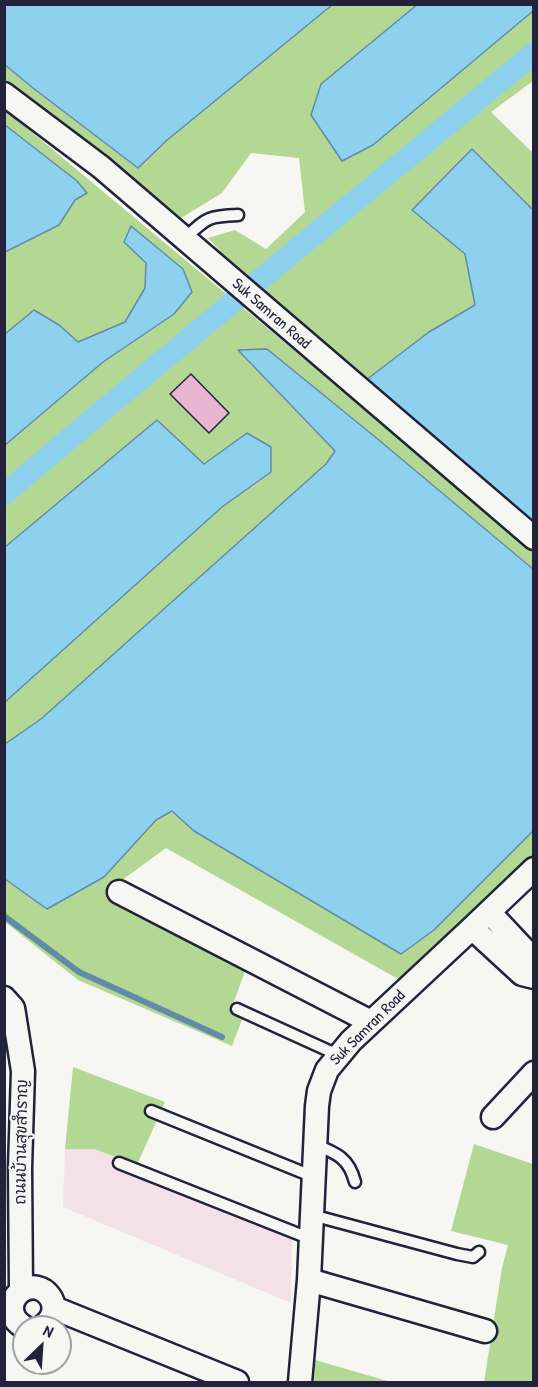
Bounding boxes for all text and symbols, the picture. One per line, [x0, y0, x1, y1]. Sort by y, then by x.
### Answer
street label: Suk Samran Road [228, 275, 314, 353]
street label: Suk Samran Road [327, 987, 409, 1069]
street label: ถนนบ้านสุขสำราญ [11, 1079, 33, 1205]
north arrow [12, 1315, 72, 1375]
text: N [40, 1319, 57, 1342]

